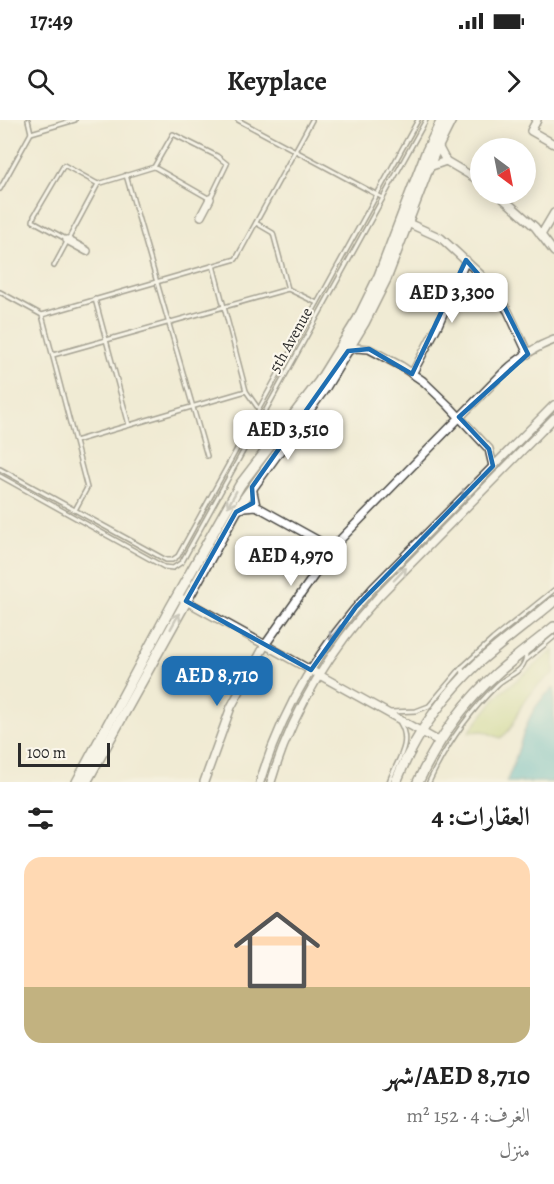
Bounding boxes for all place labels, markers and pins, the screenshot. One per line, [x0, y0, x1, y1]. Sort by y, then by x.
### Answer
pin: AED 3,300 [383, 273, 521, 324]
pin: AED 3,510 [219, 410, 357, 461]
pin: AED 4,970 [222, 536, 360, 587]
pin: AED 8,710 [148, 656, 286, 707]

